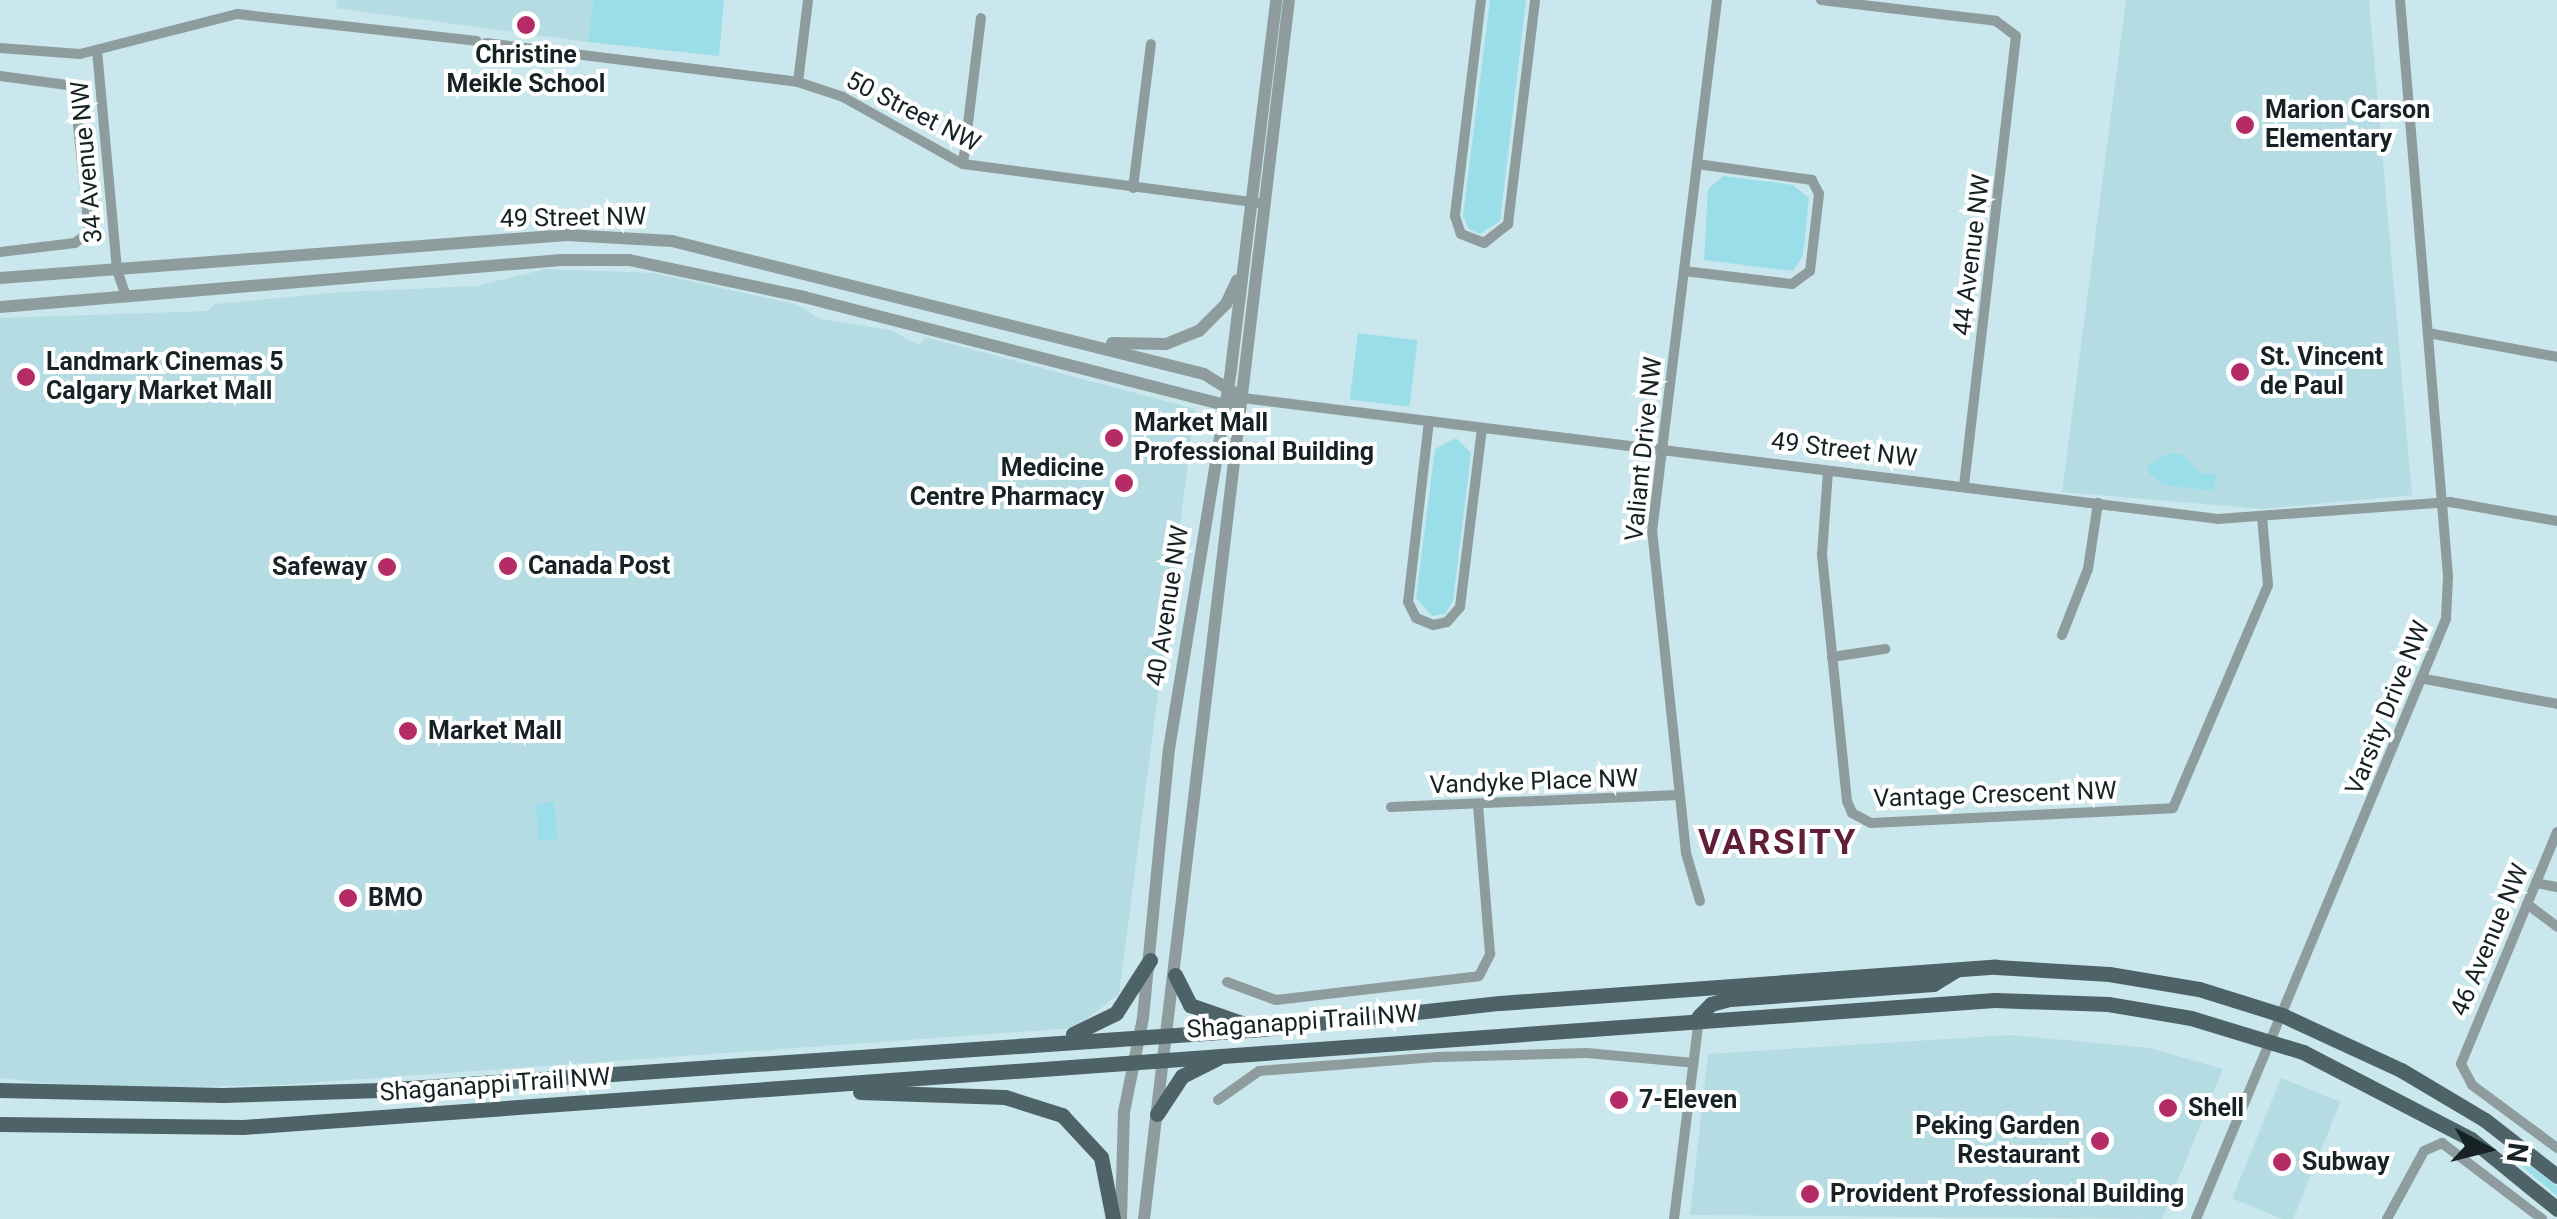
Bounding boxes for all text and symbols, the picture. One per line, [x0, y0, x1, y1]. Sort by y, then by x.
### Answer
marker: Christine Meikle School [515, 14, 537, 36]
place label: Christine Meikle School [447, 41, 605, 100]
street label: 50 Street NW [841, 65, 985, 159]
street label: 34 Avenue NW [65, 80, 109, 244]
place label: Marion Carson Elementary [2265, 96, 2430, 155]
marker: Marion Carson Elementary [2234, 114, 2256, 136]
street label: 44 Avenue NW [1947, 173, 1997, 337]
street label: 49 Street NW [500, 202, 646, 234]
place label: St. Vincent de Paul [2260, 343, 2383, 402]
place label: Landmark Cinemas 5 Calgary Market Mall [46, 348, 284, 407]
street label: Valiant Drive NW [1619, 355, 1669, 543]
marker: St. Vincent de Paul [2229, 361, 2251, 383]
marker: Landmark Cinemas 5 Calgary Market Mall [15, 366, 37, 388]
place label: Market Mall Professional Building [1134, 409, 1374, 468]
street label: 49 Street NW [1769, 426, 1919, 474]
marker: Market Mall Professional Building [1103, 427, 1125, 449]
place label: Medicine Centre Pharmacy [910, 454, 1104, 513]
marker: Medicine Centre Pharmacy [1113, 472, 1135, 494]
street label: 40 Avenue NW [1140, 524, 1196, 688]
place label: Canada Post [528, 551, 670, 581]
place label: Safeway [272, 552, 367, 582]
marker: Canada Post [497, 555, 519, 577]
marker: Safeway [376, 556, 398, 578]
street label: Varsity Drive NW [2339, 617, 2437, 799]
place label: Market Mall [428, 716, 562, 746]
marker: Market Mall [397, 720, 419, 742]
street label: Vandyke Place NW [1429, 763, 1639, 801]
street label: Vantage Crescent NW [1873, 776, 2117, 814]
district label: VARSITY [1698, 822, 1858, 864]
street label: 46 Avenue NW [2444, 859, 2536, 1021]
place label: BMO [368, 883, 423, 913]
marker: BMO [337, 887, 359, 909]
street label: Shaganappi Trail NW [1185, 999, 1419, 1045]
street label: Shaganappi Trail NW [378, 1062, 612, 1108]
place label: 7-Eleven [1639, 1085, 1737, 1115]
marker: 7-Eleven [1608, 1089, 1630, 1111]
place label: Shell [2188, 1093, 2244, 1123]
marker: Shell [2157, 1097, 2179, 1119]
north arrow [2437, 1099, 2537, 1199]
place label: Peking Garden Restaurant [1915, 1112, 2080, 1171]
marker: Peking Garden Restaurant [2089, 1130, 2111, 1152]
text: N [2500, 1141, 2535, 1165]
place label: Subway [2302, 1147, 2390, 1177]
marker: Subway [2271, 1151, 2293, 1173]
place label: Provident Professional Building [1830, 1179, 2184, 1209]
marker: Provident Professional Building [1799, 1183, 1821, 1205]

